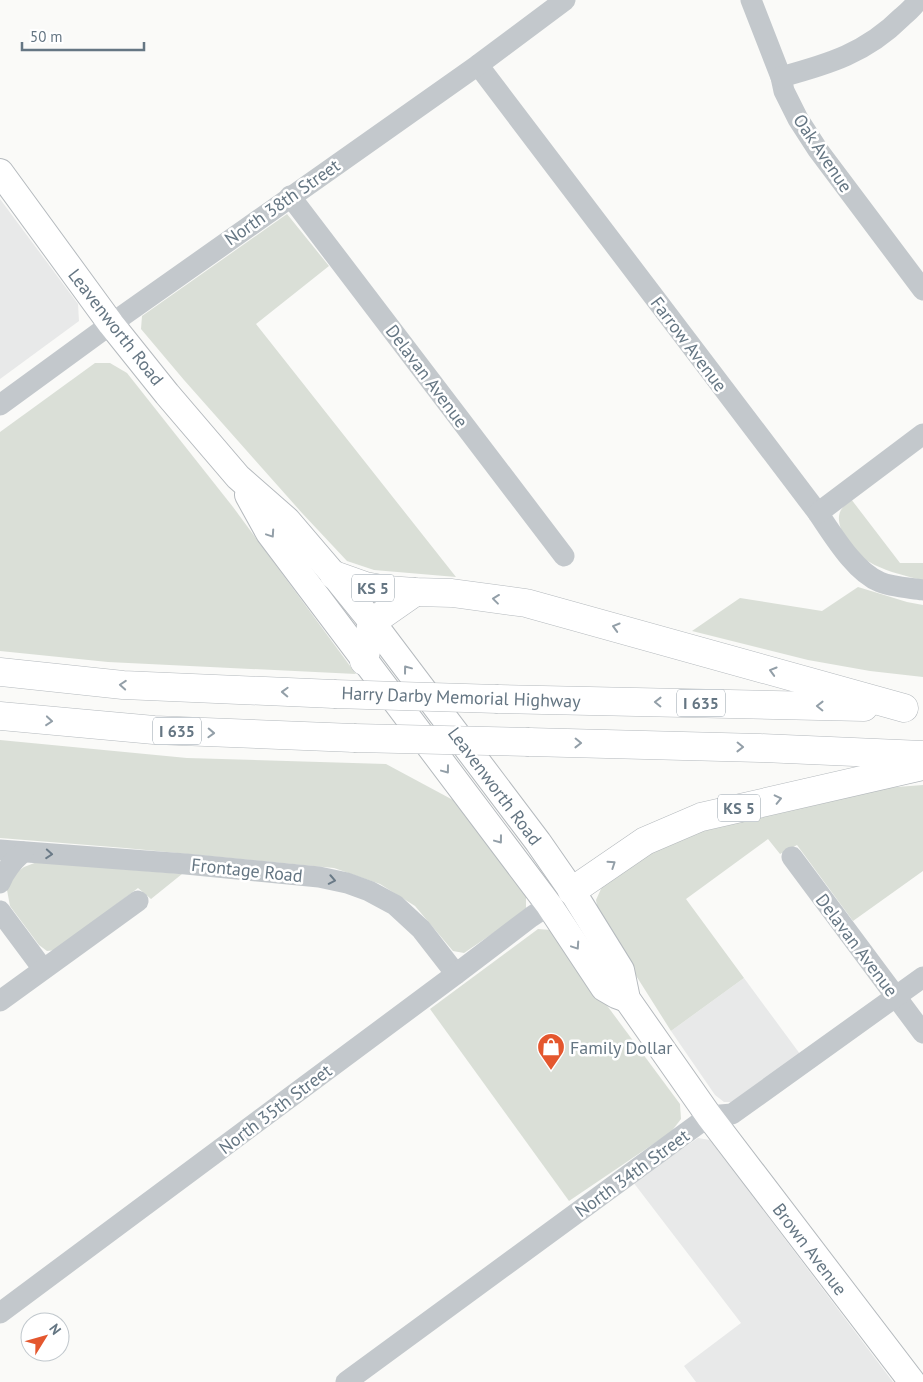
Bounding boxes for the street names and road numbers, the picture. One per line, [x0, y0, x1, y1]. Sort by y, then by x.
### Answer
street label: Oak Avenue [788, 109, 858, 197]
street label: North 38th Street [220, 154, 344, 250]
street label: Leavenworth Road [63, 264, 169, 390]
street label: Farrow Avenue [646, 292, 732, 396]
street label: Delavan Avenue [381, 320, 473, 432]
road number: KS 5 [352, 574, 394, 602]
street label: Harry Darby Memorial Highway [341, 681, 582, 713]
road number: I 635 [677, 690, 725, 716]
road number: I 635 [153, 718, 201, 744]
street label: Leavenworth Road [443, 722, 547, 850]
road number: KS 5 [718, 794, 760, 821]
street label: Frontage Road [190, 853, 304, 887]
street label: Delavan Avenue [811, 889, 903, 1001]
street label: North 35th Street [214, 1059, 336, 1159]
street label: North 34th Street [570, 1124, 694, 1222]
street label: Brown Avenue [768, 1198, 852, 1300]

